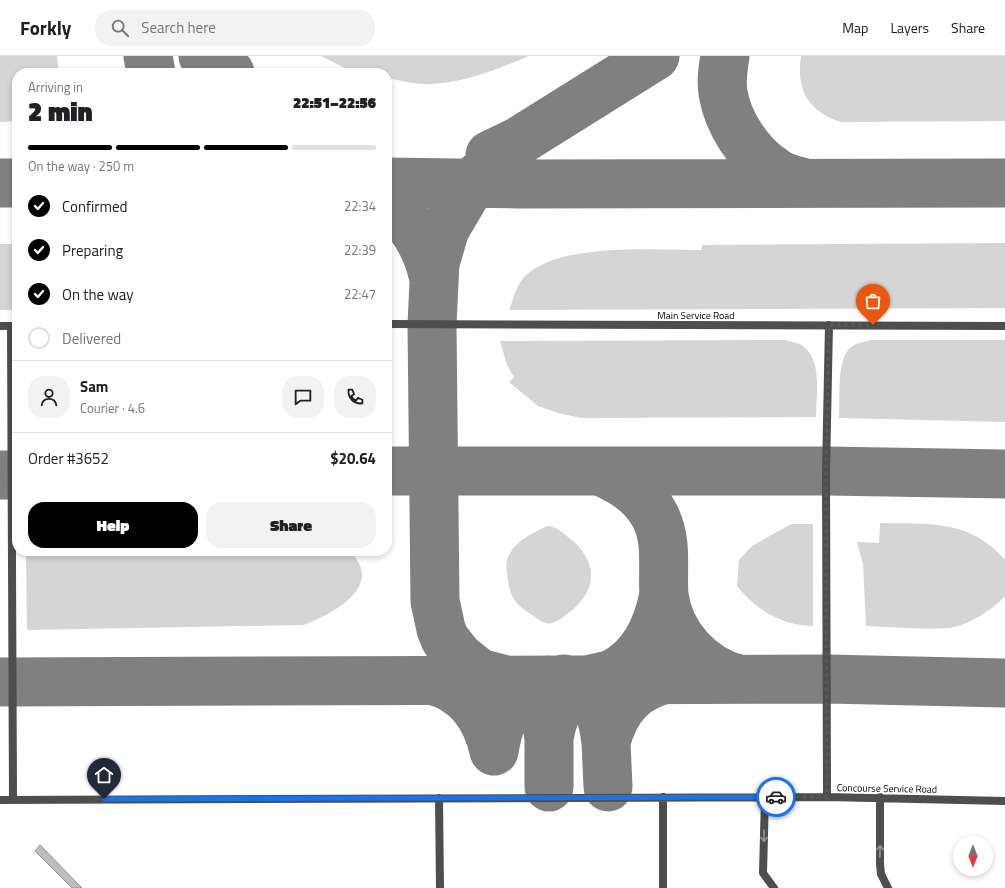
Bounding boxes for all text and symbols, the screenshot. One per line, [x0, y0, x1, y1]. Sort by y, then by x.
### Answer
search box [95, 10, 375, 46]
text: Forkly [20, 13, 71, 42]
text: Search here [141, 16, 216, 39]
icon: search [109, 17, 131, 39]
text: Map [842, 17, 868, 38]
text: Layers [890, 17, 929, 38]
text: Share [951, 17, 985, 38]
text: Arriving in [28, 77, 83, 97]
text: 22:51–22:56 [293, 91, 376, 114]
text: 2 min [28, 92, 93, 131]
text: On the way · 250 m [28, 156, 134, 176]
icon: check [28, 195, 50, 217]
text: Confirmed [62, 195, 127, 218]
text: 22:34 [344, 196, 376, 216]
icon: check [28, 239, 50, 261]
text: Preparing [62, 239, 123, 262]
text: 22:39 [344, 240, 376, 260]
icon: check [28, 283, 50, 305]
text: On the way [62, 283, 134, 306]
text: 22:47 [344, 284, 376, 304]
pin [856, 284, 890, 325]
icon: bag [862, 290, 884, 312]
street label: Main Service Road [657, 308, 735, 323]
text: Delivered [62, 327, 121, 350]
text: Sam [80, 375, 108, 398]
button: person [28, 376, 70, 418]
button: chat [282, 376, 324, 418]
button: phone [334, 376, 376, 418]
text: Courier · 4.6 [80, 398, 145, 418]
text: Order #3652 [28, 447, 109, 470]
text: $20.64 [330, 447, 376, 470]
button: Help [28, 502, 198, 548]
button: Share [206, 502, 376, 548]
pin [87, 758, 121, 799]
icon: home [93, 764, 115, 786]
courier [756, 777, 796, 817]
street label: Concourse Service Road [837, 780, 937, 797]
icon: car [765, 786, 787, 808]
one-way arrow [760, 829, 768, 842]
north arrow [953, 836, 993, 876]
map controls [953, 836, 993, 876]
one-way arrow [876, 845, 884, 858]

